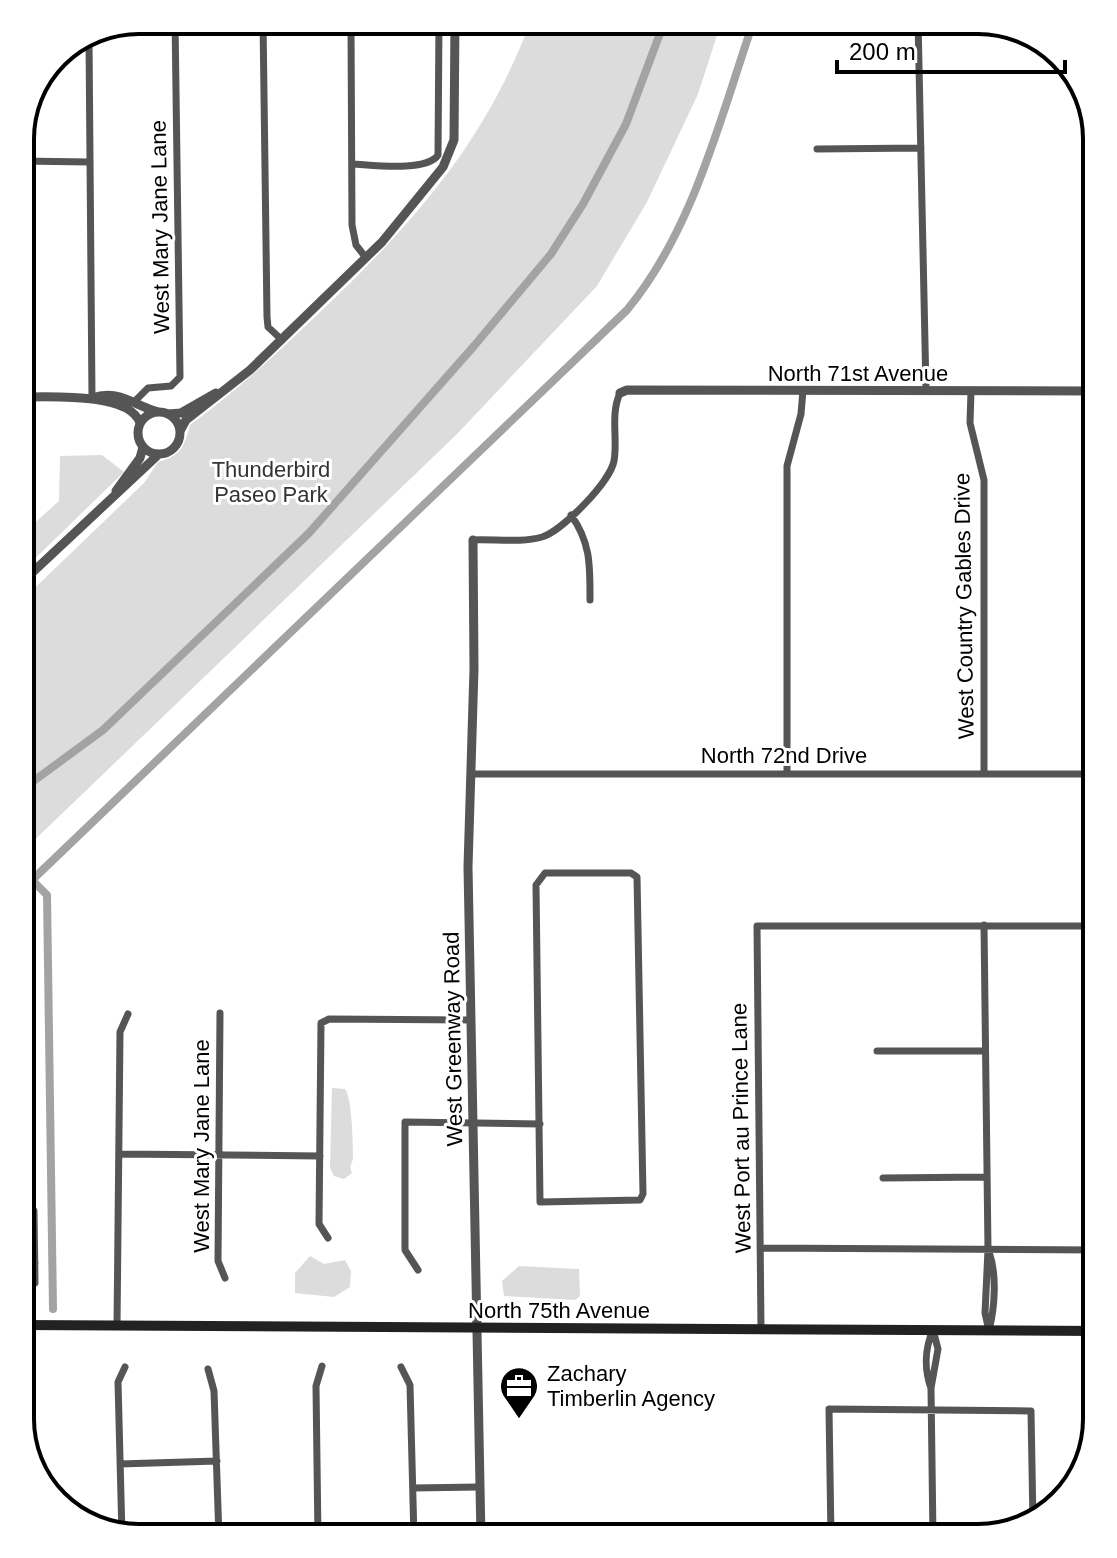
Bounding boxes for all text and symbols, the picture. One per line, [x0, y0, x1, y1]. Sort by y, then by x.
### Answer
scale bar [837, 24, 1065, 74]
text: 200 m [849, 38, 916, 65]
street label: West Mary Jane Lane [146, 120, 174, 334]
street label: North 71st Avenue [768, 361, 948, 386]
park label: Thunderbird Paseo Park [212, 457, 330, 507]
street label: West Country Gables Drive [949, 473, 979, 739]
street label: North 72nd Drive [701, 743, 867, 768]
street label: West Greenway Road [439, 931, 467, 1147]
street label: West Port au Prince Lane [726, 1003, 756, 1253]
street label: West Mary Jane Lane [189, 1039, 214, 1253]
street label: North 75th Avenue [468, 1298, 650, 1323]
place label: Zachary Timberlin Agency [547, 1361, 715, 1411]
office icon: Zachary Timberlin Agency [498, 1365, 540, 1420]

